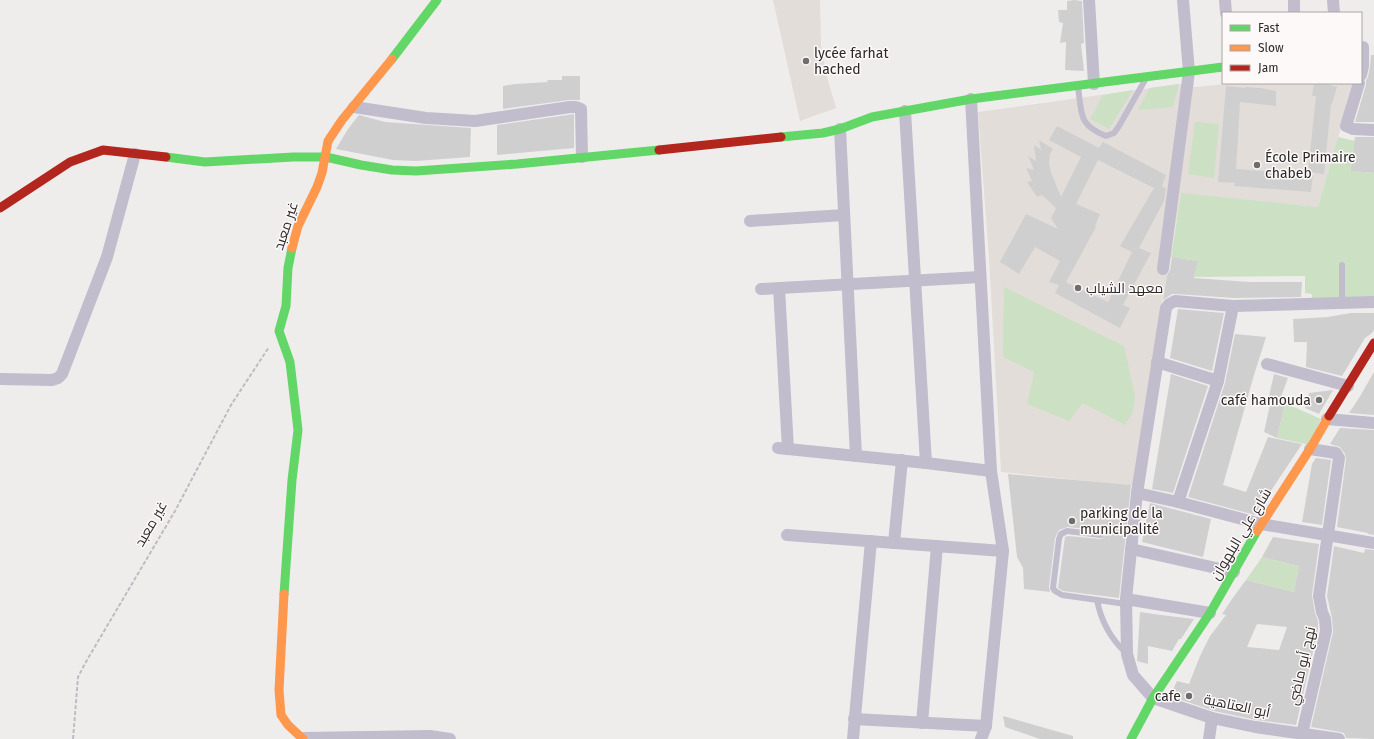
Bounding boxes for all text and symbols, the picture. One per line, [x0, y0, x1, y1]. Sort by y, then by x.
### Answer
legend [1222, 12, 1362, 84]
text: Fast [1258, 21, 1280, 35]
text: Slow [1258, 41, 1284, 55]
place label: lycée farhat hached [814, 45, 889, 78]
marker: lycée farhat hached [801, 56, 811, 66]
text: Jam [1258, 61, 1278, 75]
place label: École Primaire chabeb [1265, 148, 1356, 182]
marker: École Primaire chabeb [1252, 160, 1262, 170]
street label: غير معبد [270, 200, 302, 252]
place label: معهد الشياب [1086, 280, 1163, 297]
marker: معهد الشياب [1073, 283, 1083, 293]
place label: café hamouda [1221, 392, 1311, 409]
marker: café hamouda [1314, 395, 1324, 405]
street label: شارع علي البلهوان [1207, 485, 1278, 585]
street label: غير معبد [131, 498, 171, 550]
place label: parking de la municipalité [1080, 505, 1163, 538]
marker: parking de la municipalité [1067, 516, 1077, 526]
street label: نهج أبو ماضي [1284, 625, 1321, 707]
place label: cafe [1155, 688, 1181, 705]
street label: أبو العتاهية [1202, 690, 1272, 721]
marker: cafe [1184, 691, 1194, 701]

